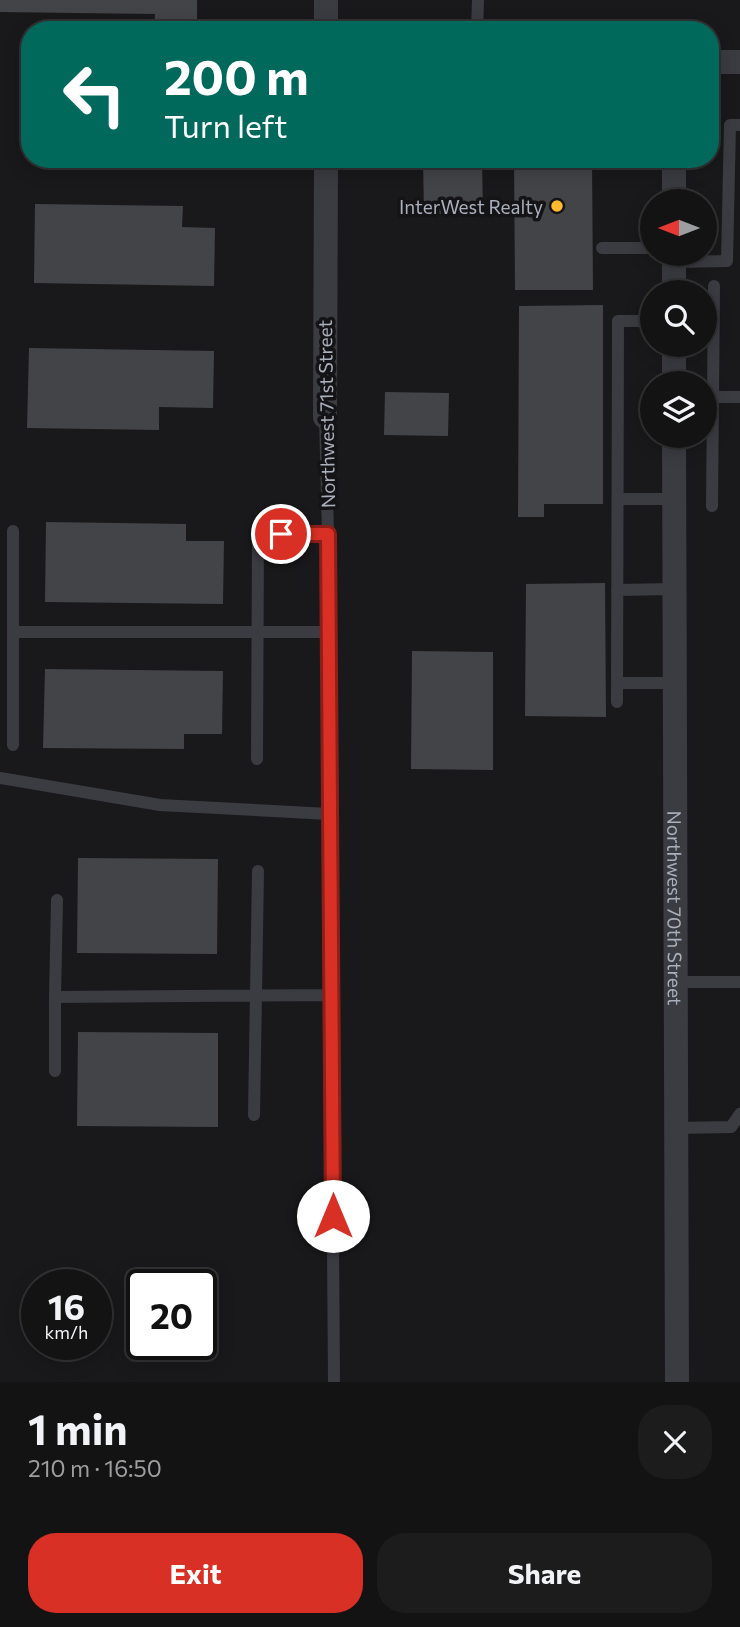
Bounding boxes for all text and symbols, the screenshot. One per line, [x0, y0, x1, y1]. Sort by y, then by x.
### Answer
text: 200 m [164, 45, 309, 105]
icon: left [49, 49, 140, 140]
text: Turn left [164, 105, 288, 145]
north arrow [640, 189, 718, 266]
map controls [640, 189, 717, 448]
place label: InterWest Realty [399, 195, 543, 218]
marker: InterWest Realty [549, 198, 565, 214]
button: search [640, 280, 717, 357]
street label: Northwest 71st Street [313, 319, 339, 508]
button: layers [640, 371, 717, 448]
pin [251, 504, 311, 564]
icon: arrive [262, 515, 300, 553]
street label: Northwest 70th Street [664, 810, 687, 1006]
position arrow [296, 1179, 370, 1253]
speed limit sign: 20 [126, 1269, 217, 1360]
text: 16 [48, 1284, 85, 1327]
text: km/h [45, 1321, 88, 1343]
text: 1 min [28, 1402, 128, 1454]
button: close [638, 1405, 712, 1479]
text: 210 m · 16:50 [28, 1454, 162, 1482]
button: Exit [28, 1533, 363, 1613]
button: Share [377, 1533, 712, 1613]

